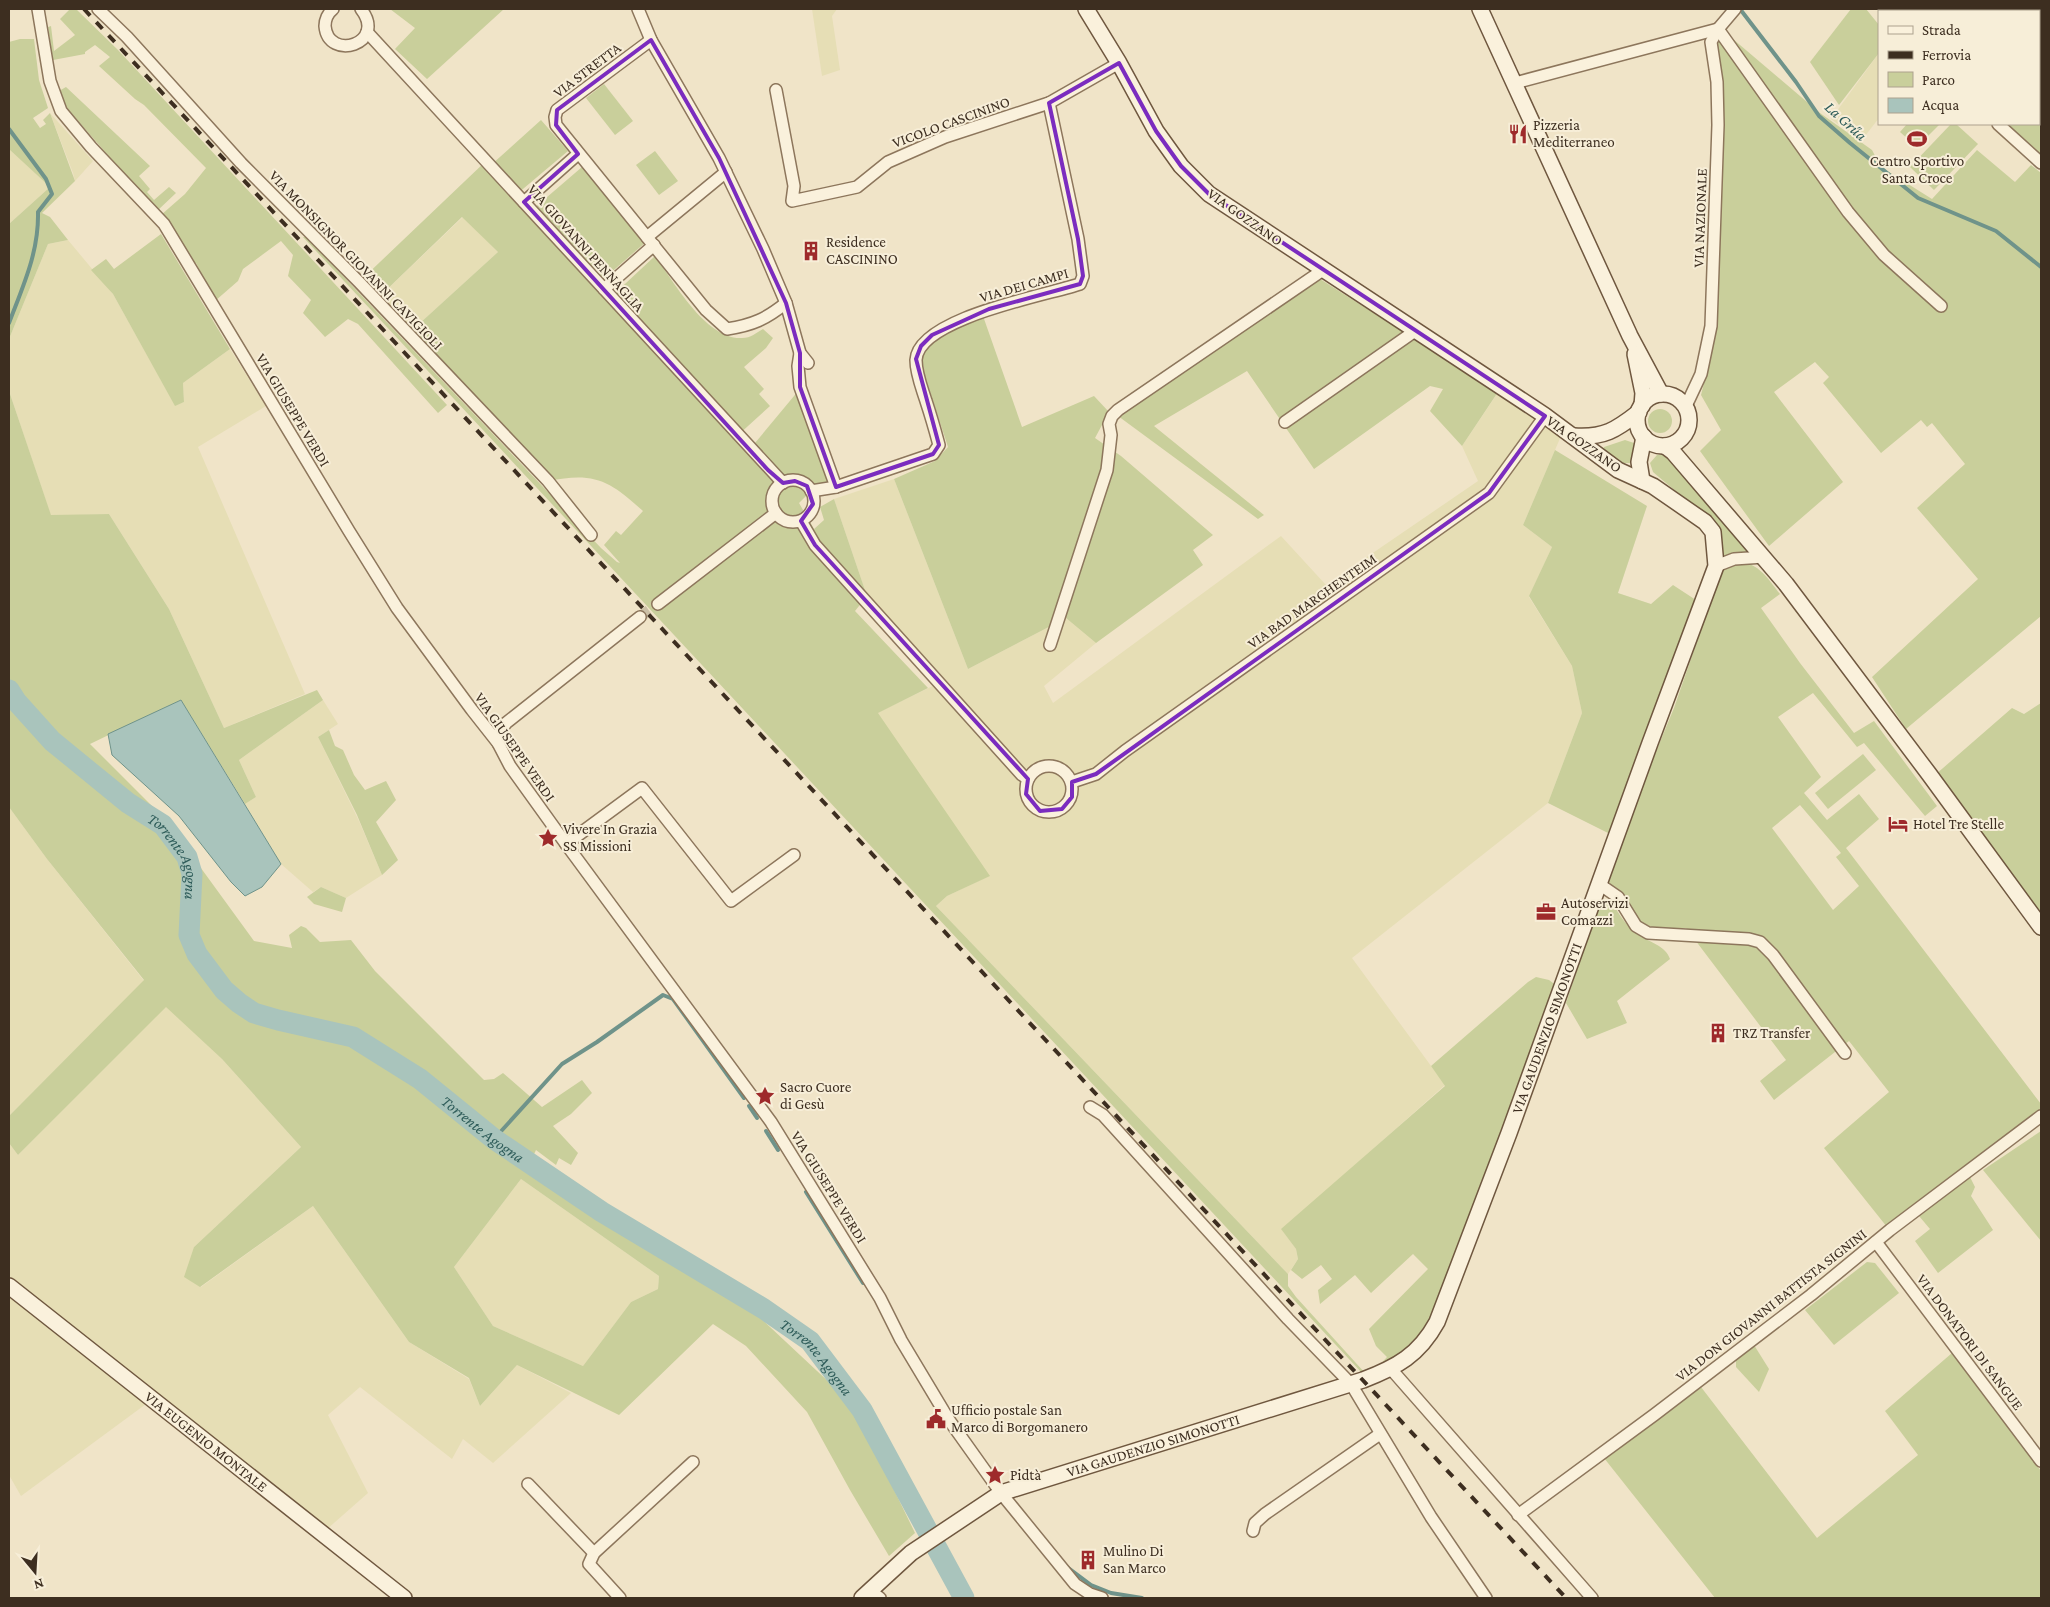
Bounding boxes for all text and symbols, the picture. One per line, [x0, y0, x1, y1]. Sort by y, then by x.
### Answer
legend [1878, 10, 2040, 125]
text: Strada [1922, 22, 1961, 38]
street label: VIA STRETTA [550, 39, 624, 101]
text: Ferrovia [1922, 47, 1971, 63]
text: Parco [1922, 72, 1955, 88]
street label: VICOLO CASCININO [890, 93, 1012, 151]
text: Acqua [1922, 97, 1959, 114]
water label: La Grűa [1822, 98, 1871, 144]
place label: Pizzeria Mediterraneo [1533, 117, 1615, 150]
restaurant icon: Pizzeria Mediterraneo [1507, 123, 1529, 145]
sports icon: Centro Sportivo Santa Croce [1906, 128, 1928, 150]
place label: Centro Sportivo Santa Croce [1870, 153, 1964, 186]
street label: VIA MONSIGNOR GIOVANNI CAVIGIOLI [266, 167, 446, 353]
street label: VIA NAZIONALE [1690, 168, 1710, 268]
street label: VIA GIOVANNI PENNAGLIA [525, 181, 648, 315]
street label: VIA GOZZANO [1204, 185, 1286, 249]
place label: Residence CASCININO [826, 234, 898, 267]
building icon: Residence CASCININO [800, 240, 822, 262]
street label: VIA DEI CAMPI [978, 265, 1070, 305]
street label: VIA GIUSEPPE VERDI [253, 351, 333, 469]
street label: VIA GOZZANO [1543, 412, 1625, 476]
street label: VIA BAD MARGHENTEIM [1244, 550, 1380, 652]
street label: VIA GIUSEPPE VERDI [471, 690, 559, 804]
water label: Torrente Agogna [145, 809, 201, 901]
hotel icon: Hotel Tre Stelle [1887, 813, 1909, 835]
place label: Hotel Tre Stelle [1913, 816, 2004, 832]
place label: Vivere In Grazia SS Missioni [563, 821, 657, 854]
place icon: Vivere In Grazia SS Missioni [537, 827, 559, 849]
place label: Autoservizi Comazzi [1561, 895, 1629, 928]
office icon: Autoservizi Comazzi [1535, 901, 1557, 923]
street label: VIA GAUDENZIO SIMONOTTI [1509, 941, 1585, 1116]
building icon: TRZ Transfer [1707, 1022, 1729, 1044]
place label: TRZ Transfer [1733, 1025, 1811, 1041]
place label: Sacro Cuore di Gesù [780, 1079, 852, 1112]
place icon: Sacro Cuore di Gesù [754, 1085, 776, 1107]
water label: Torrente Agogna [439, 1092, 528, 1166]
street label: VIA GIUSEPPE VERDI [788, 1128, 870, 1246]
street label: VIA DON GIOVANNI BATTISTA SIGNINI [1673, 1226, 1869, 1384]
street label: VIA DONATORI DI SANGUE [1914, 1271, 2026, 1413]
water label: Torrente Agogna [777, 1315, 857, 1399]
street label: VIA EUGENIO MONTALE [142, 1388, 270, 1495]
place label: Ufficio postale San Marco di Borgomanero [951, 1402, 1088, 1436]
public building icon: Ufficio postale San Marco di Borgomanero [925, 1408, 947, 1430]
street label: VIA GAUDENZIO SIMONOTTI [1065, 1411, 1241, 1480]
place icon: Pidtà [984, 1464, 1006, 1486]
place label: Pidtà [1010, 1467, 1041, 1483]
place label: Mulino Di San Marco [1103, 1543, 1166, 1576]
north arrow [10, 1547, 60, 1597]
building icon: Mulino Di San Marco [1077, 1549, 1099, 1571]
text: N [32, 1575, 46, 1594]

